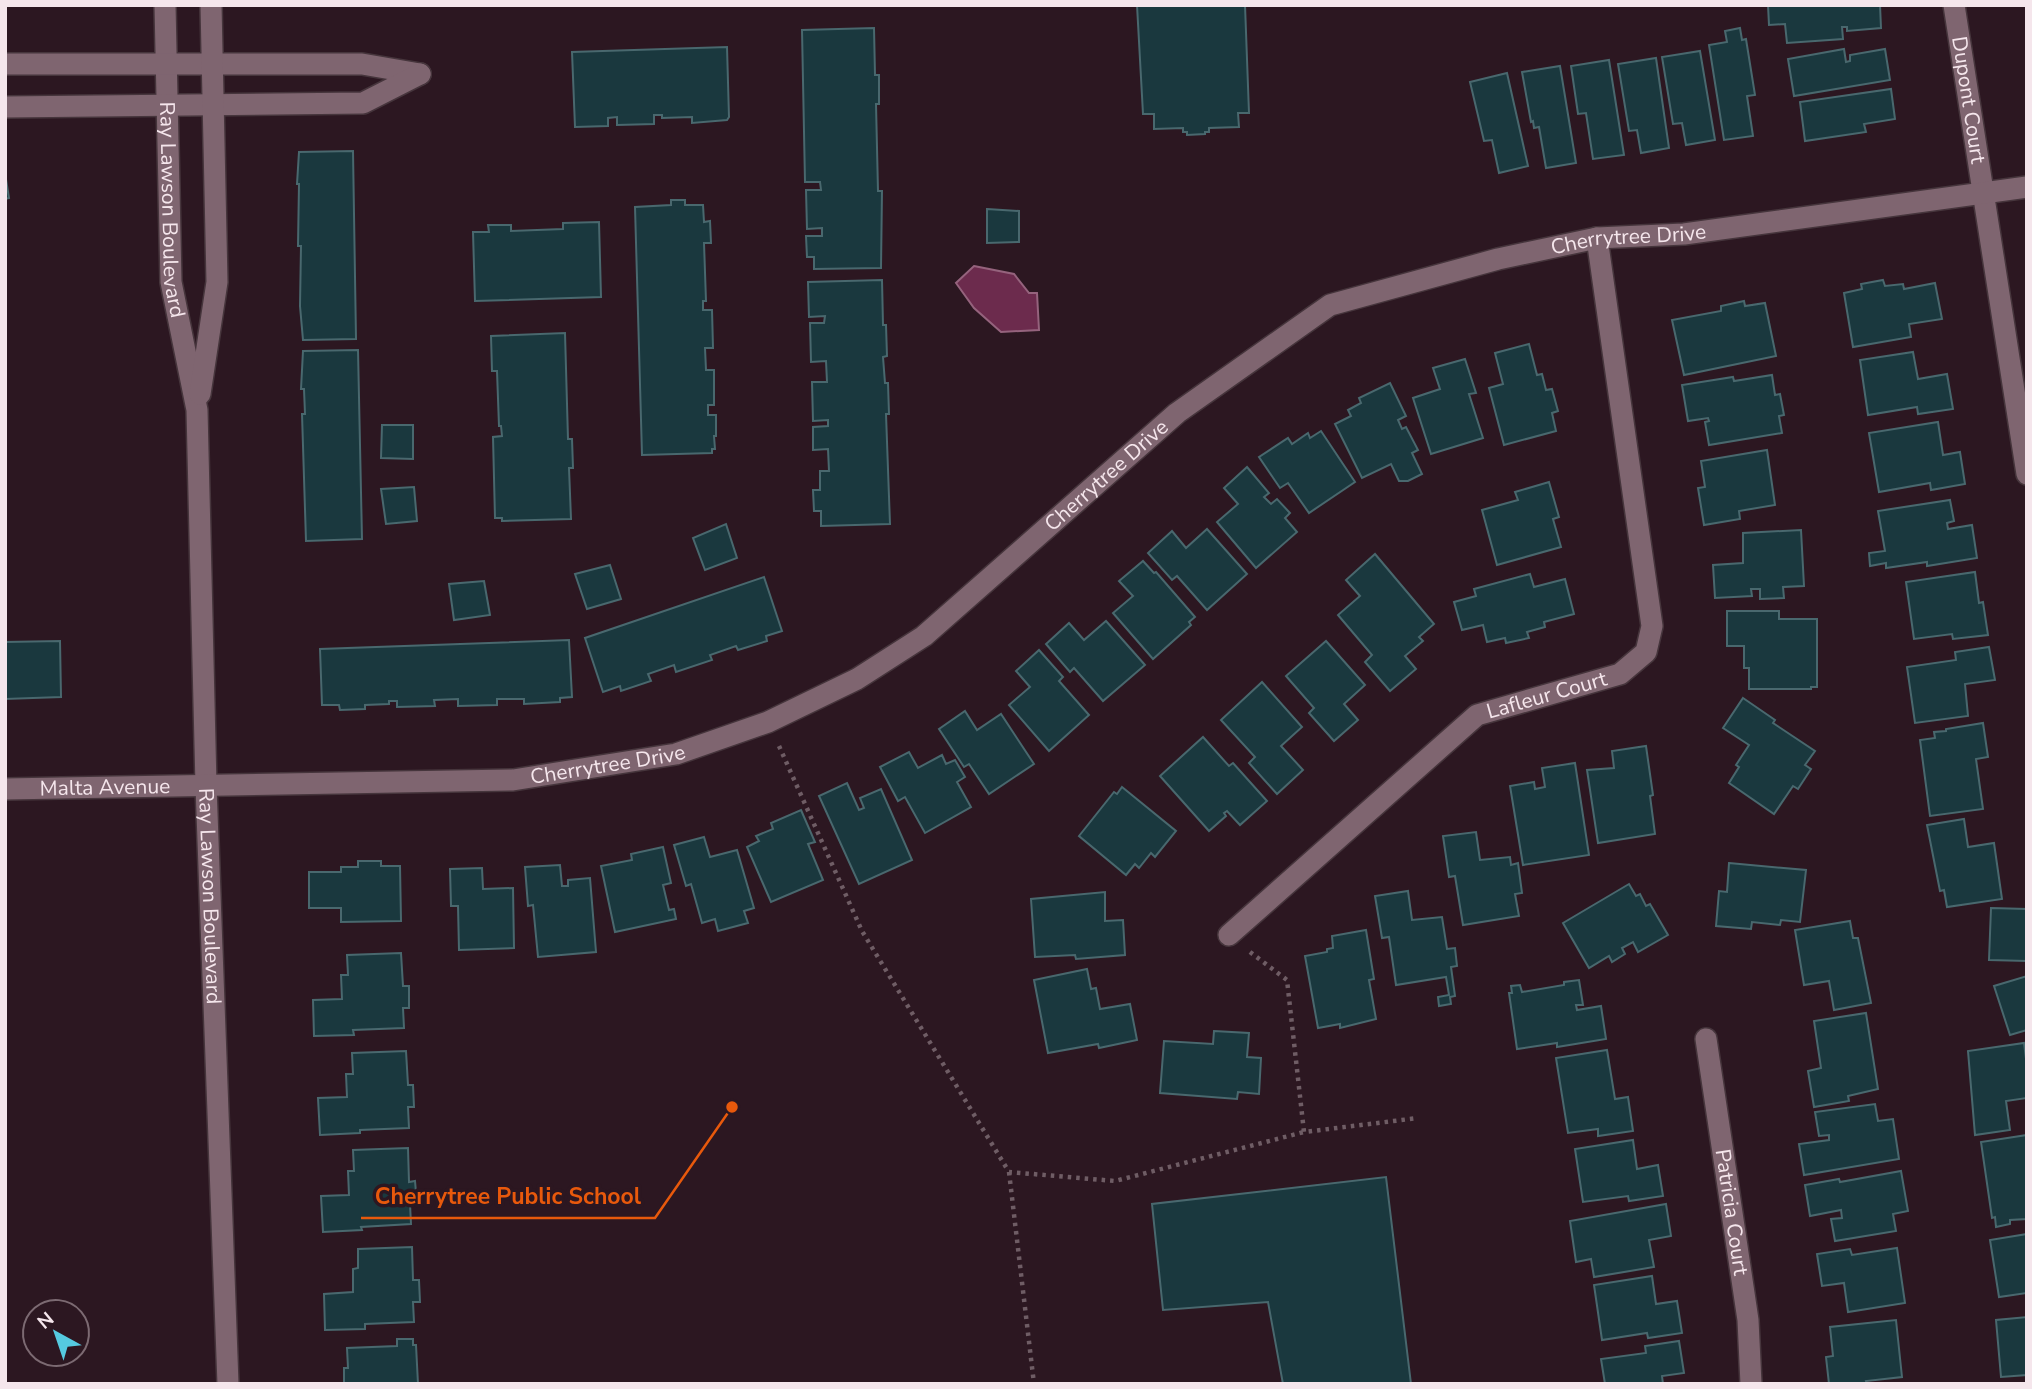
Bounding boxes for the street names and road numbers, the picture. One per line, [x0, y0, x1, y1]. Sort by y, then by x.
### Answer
street label: Dupont Court [1945, 34, 1993, 166]
street label: Ray Lawson Boulevard [153, 101, 192, 320]
street label: Cherrytree Drive [1548, 217, 1708, 261]
street label: Cherrytree Drive [1038, 413, 1174, 538]
street label: Lafleur Court [1483, 664, 1611, 726]
street label: Cherrytree Drive [528, 738, 689, 791]
street label: Malta Avenue [39, 772, 171, 802]
street label: Ray Lawson Boulevard [192, 787, 228, 1005]
street label: Patricia Court [1709, 1147, 1755, 1278]

